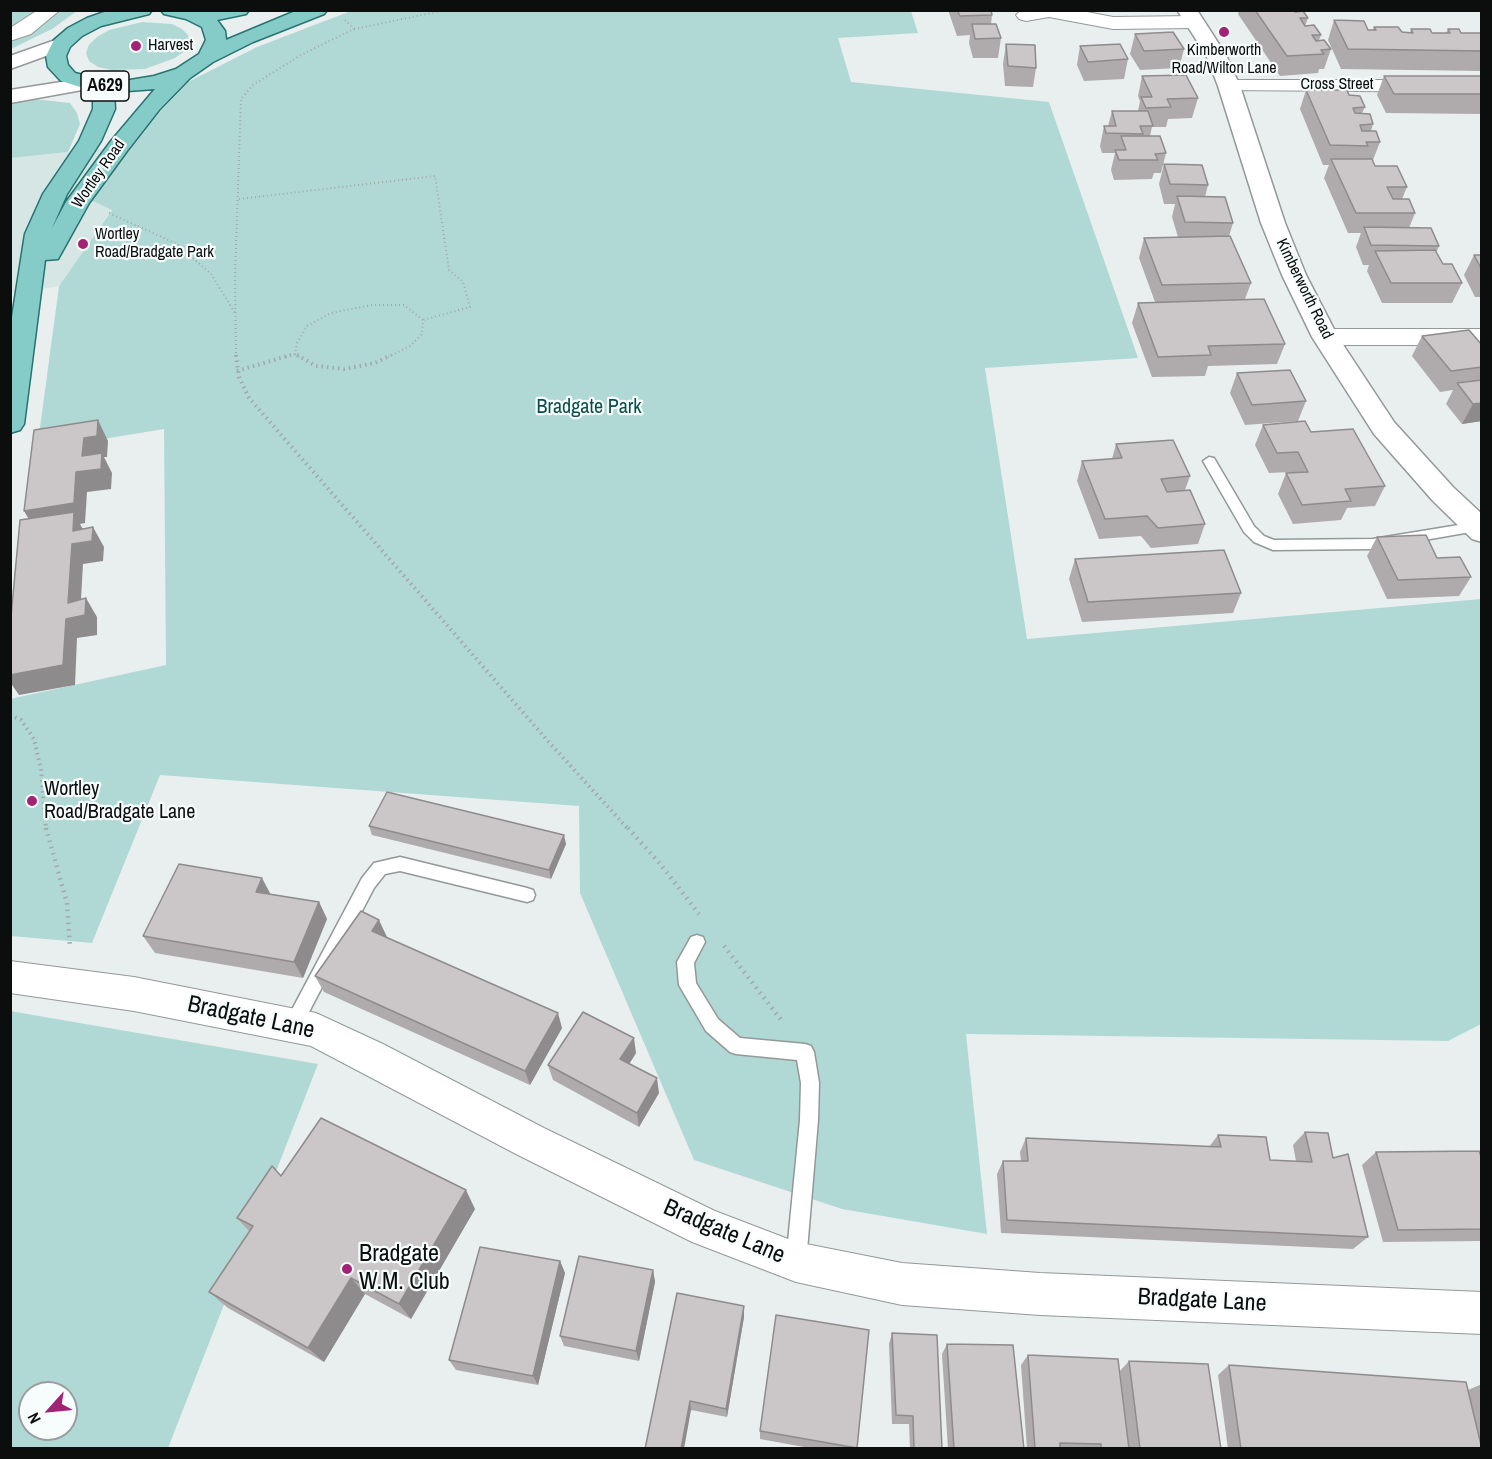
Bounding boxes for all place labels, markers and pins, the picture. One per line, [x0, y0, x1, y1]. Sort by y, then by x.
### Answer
marker: Kimberworth Road/Wilton Lane [1217, 25, 1231, 39]
place label: Harvest [148, 36, 193, 56]
marker: Harvest [129, 39, 143, 53]
place label: Kimberworth Road/Wilton Lane [1171, 41, 1277, 79]
place label: Wortley Road/Bradgate Park [95, 225, 214, 263]
marker: Wortley Road/Bradgate Park [76, 237, 90, 251]
place label: Wortley Road/Bradgate Lane [44, 778, 195, 825]
marker: Wortley Road/Bradgate Lane [25, 794, 39, 808]
place label: Bradgate W.M. Club [359, 1241, 450, 1297]
marker: Bradgate W.M. Club [340, 1262, 354, 1276]

